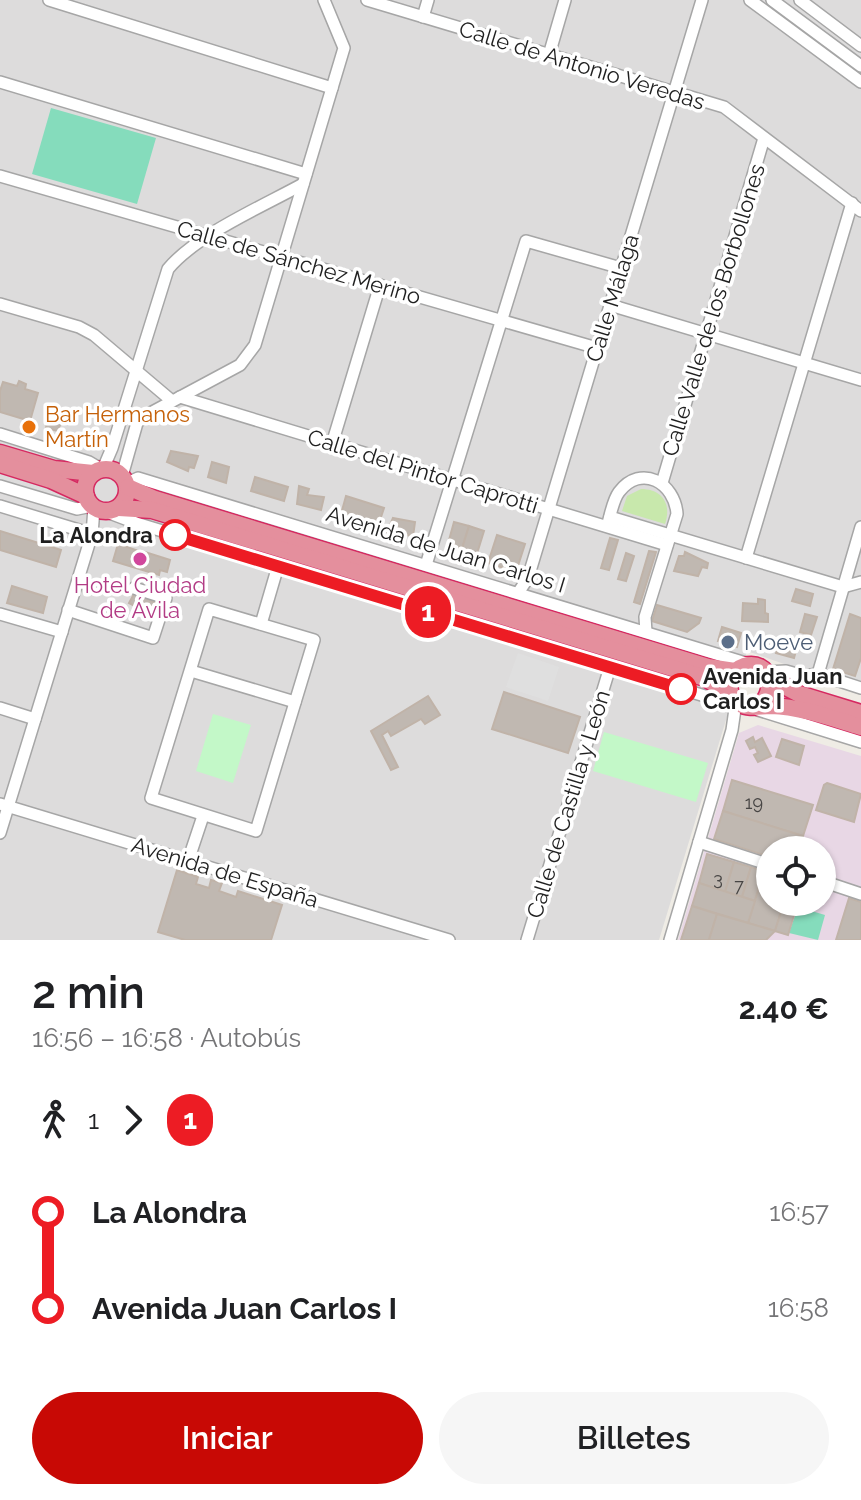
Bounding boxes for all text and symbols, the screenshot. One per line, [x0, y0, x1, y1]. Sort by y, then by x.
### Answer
street label: Calle de Antonio Veredas [456, 15, 708, 115]
street label: Calle Valle de los Borbollones [656, 161, 770, 459]
street label: Calle de Sánchez Merino [174, 215, 424, 309]
street label: Calle Málaga [580, 231, 644, 365]
place label: Bar Hermanos Martín [45, 401, 190, 452]
marker: Bar Hermanos Martín [20, 418, 38, 436]
street label: Calle del Pintor Caprotti [305, 424, 541, 518]
street label: Avenida de Juan Carlos I [323, 500, 569, 598]
marker: La Alondra [160, 520, 190, 550]
place label: La Alondra [39, 522, 153, 548]
marker: Hotel Ciudad de Ávila [131, 550, 149, 568]
place label: Hotel Ciudad de Ávila [74, 572, 206, 623]
line badge: 1 [402, 586, 454, 638]
text: 1 [421, 595, 435, 628]
place label: Moeve [744, 629, 813, 655]
marker: Moeve [719, 633, 737, 651]
place label: Avenida Juan Carlos I [703, 663, 843, 714]
marker: Avenida Juan Carlos I [666, 674, 696, 704]
street label: Calle de Castilla y León [521, 687, 615, 921]
house number: 19 [745, 792, 763, 813]
street label: Avenida de España [128, 831, 322, 913]
map controls [756, 836, 836, 916]
button: locate [756, 836, 836, 916]
house number: 3 [713, 868, 723, 889]
house number: 7 [734, 875, 744, 896]
text: 2 min [32, 967, 145, 1018]
text: 2.40 € [739, 991, 829, 1026]
text: 16:56 – 16:58 · Autobús [32, 1023, 301, 1053]
icon: walk [32, 1098, 76, 1142]
icon: forward [111, 1098, 155, 1142]
text: 1 [183, 1103, 197, 1136]
text: 1 [88, 1105, 99, 1135]
text: La Alondra [92, 1195, 247, 1230]
text: 16:57 [769, 1197, 829, 1227]
text: Avenida Juan Carlos I [92, 1291, 397, 1326]
text: 16:58 [768, 1293, 829, 1323]
button: Iniciar [32, 1392, 423, 1484]
button: Billetes [439, 1392, 829, 1484]

